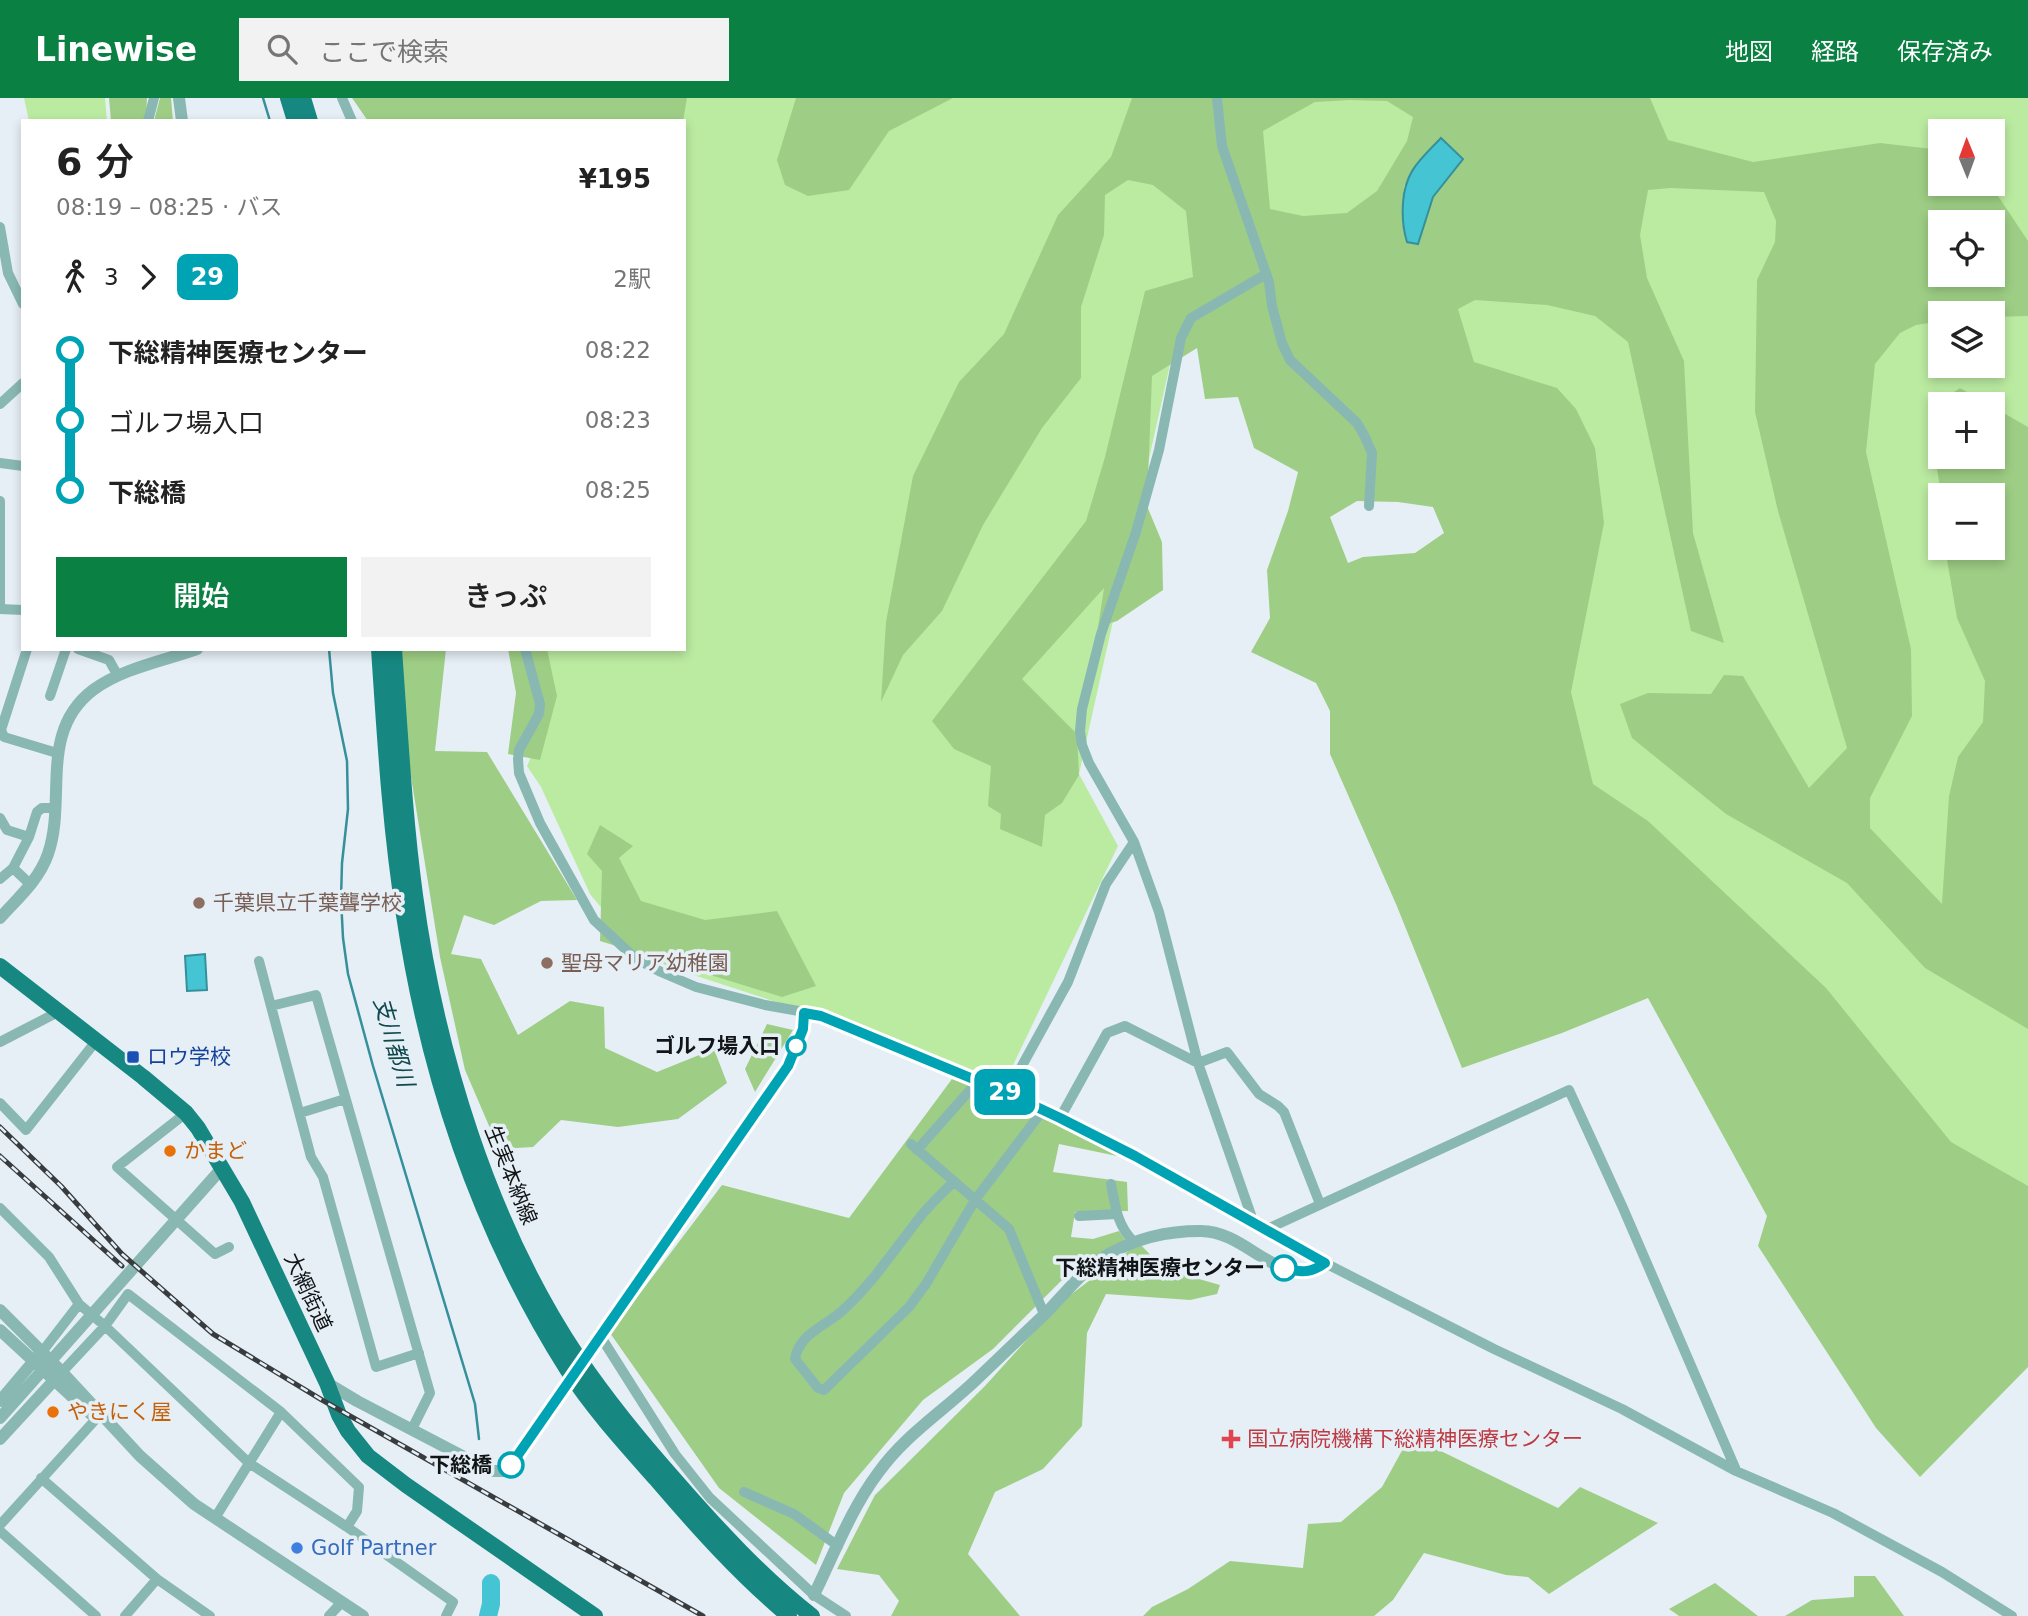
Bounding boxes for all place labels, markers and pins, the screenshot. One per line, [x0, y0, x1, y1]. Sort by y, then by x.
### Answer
place label: 千葉県立千葉聾学校 [213, 891, 402, 915]
marker: 千葉県立千葉聾学校 [191, 895, 207, 911]
place label: 聖母マリア幼稚園 [561, 951, 729, 975]
marker: 聖母マリア幼稚園 [539, 955, 555, 971]
place label: ゴルフ場入口 [654, 1034, 780, 1058]
marker: ゴルフ場入口 [786, 1036, 806, 1056]
place label: ロウ学校 [147, 1045, 231, 1069]
marker: ロウ学校 [125, 1049, 141, 1065]
place label: かまど [184, 1139, 247, 1163]
marker: かまど [162, 1143, 178, 1159]
marker: 下総精神医療センター [1271, 1255, 1297, 1281]
place label: 下総精神医療センター [1055, 1256, 1265, 1280]
place label: やきにく屋 [67, 1400, 172, 1424]
marker: やきにく屋 [45, 1404, 61, 1420]
place label: 国立病院機構下総精神医療センター [1247, 1427, 1583, 1451]
marker: 国立病院機構下総精神医療センター [1221, 1429, 1241, 1449]
marker: 下総橋 [498, 1452, 524, 1478]
place label: 下総橋 [429, 1453, 492, 1477]
place label: Golf Partner [311, 1536, 437, 1560]
marker: Golf Partner [289, 1540, 305, 1556]

